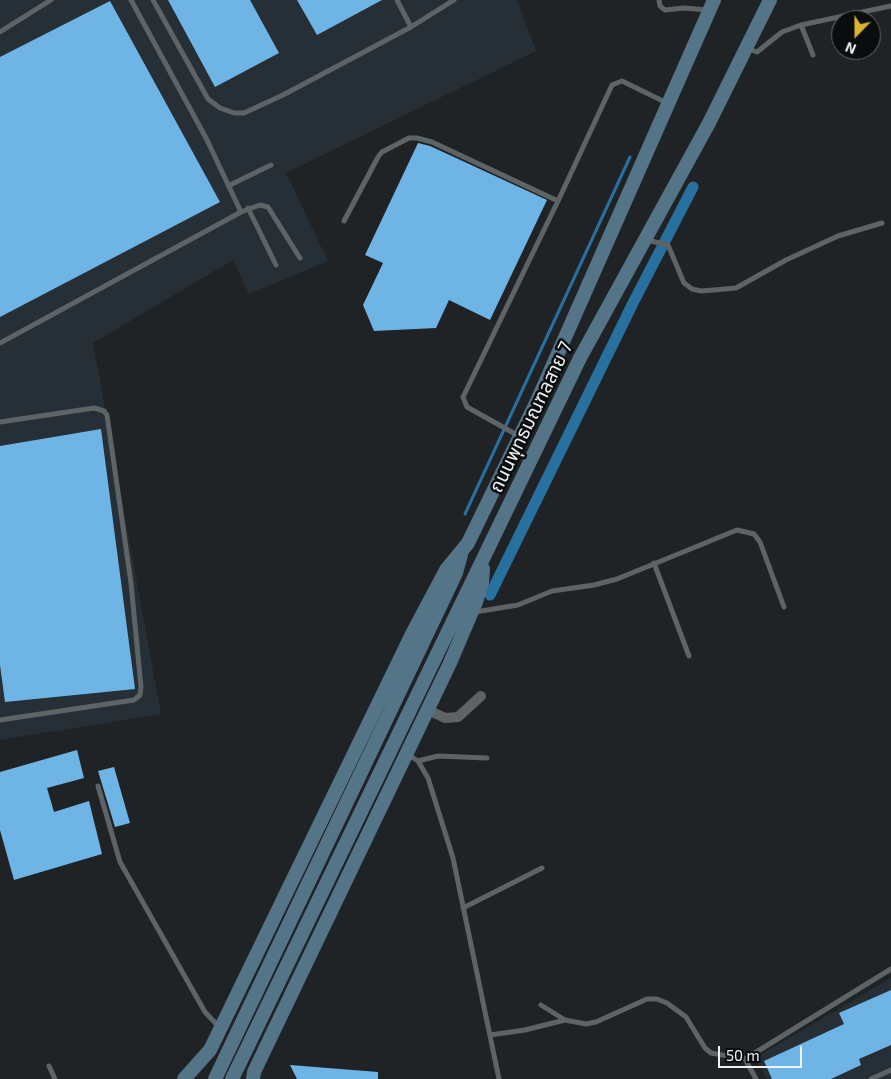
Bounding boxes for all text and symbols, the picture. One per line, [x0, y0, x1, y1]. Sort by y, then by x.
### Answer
north arrow [831, 10, 881, 60]
text: N [843, 39, 858, 58]
street label: ถนนพุทธมณฑลสาย 7 [485, 338, 577, 496]
scale bar [721, 1036, 805, 1068]
text: 50 m [726, 1046, 760, 1064]

